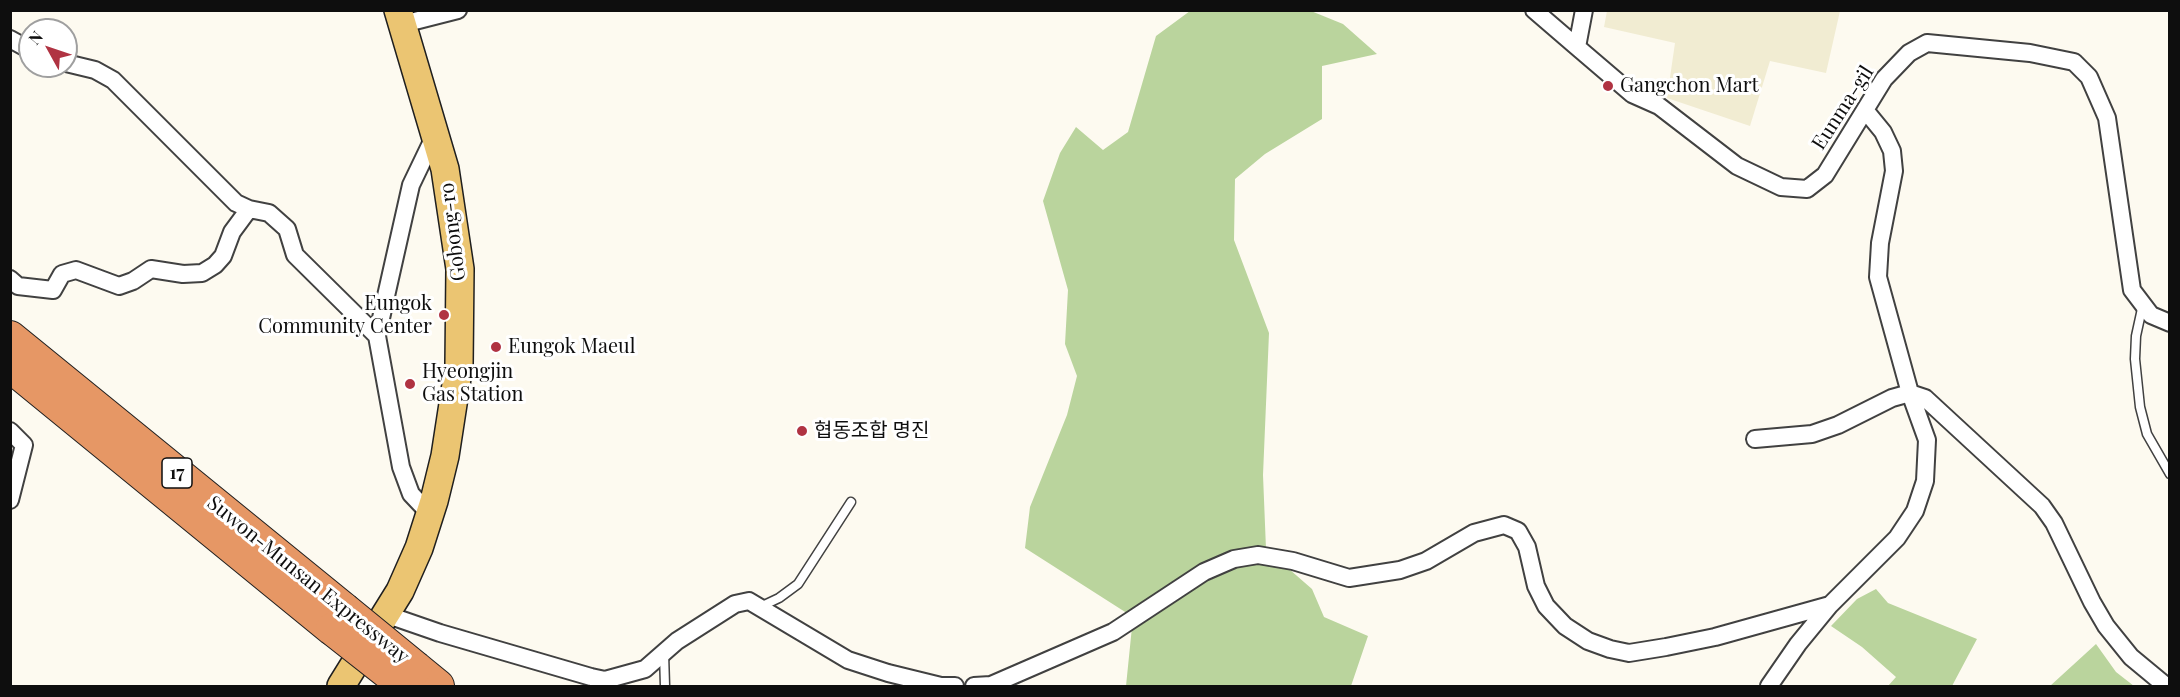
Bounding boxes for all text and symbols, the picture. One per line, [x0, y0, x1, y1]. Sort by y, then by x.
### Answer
north arrow [18, 18, 78, 78]
text: N [24, 26, 47, 49]
street label: Eunma-gil [1807, 61, 1879, 155]
place label: Gangchon Mart [1620, 74, 1759, 98]
marker: Gangchon Mart [1601, 79, 1615, 93]
street label: Gobong-ro [435, 182, 471, 282]
place label: Eungok Community Center [258, 292, 432, 339]
marker: Eungok Community Center [437, 308, 451, 322]
place label: Eungok Maeul [508, 335, 635, 359]
marker: Eungok Maeul [489, 340, 503, 354]
place label: Hyeongjin Gas Station [422, 360, 524, 407]
marker: Hyeongjin Gas Station [403, 377, 417, 391]
place label: 협동조합 명진 [814, 419, 929, 443]
marker: 협동조합 명진 [795, 424, 809, 438]
road number: 17 [162, 458, 192, 488]
street label: Suwon-Munsan Expressway [202, 491, 414, 669]

